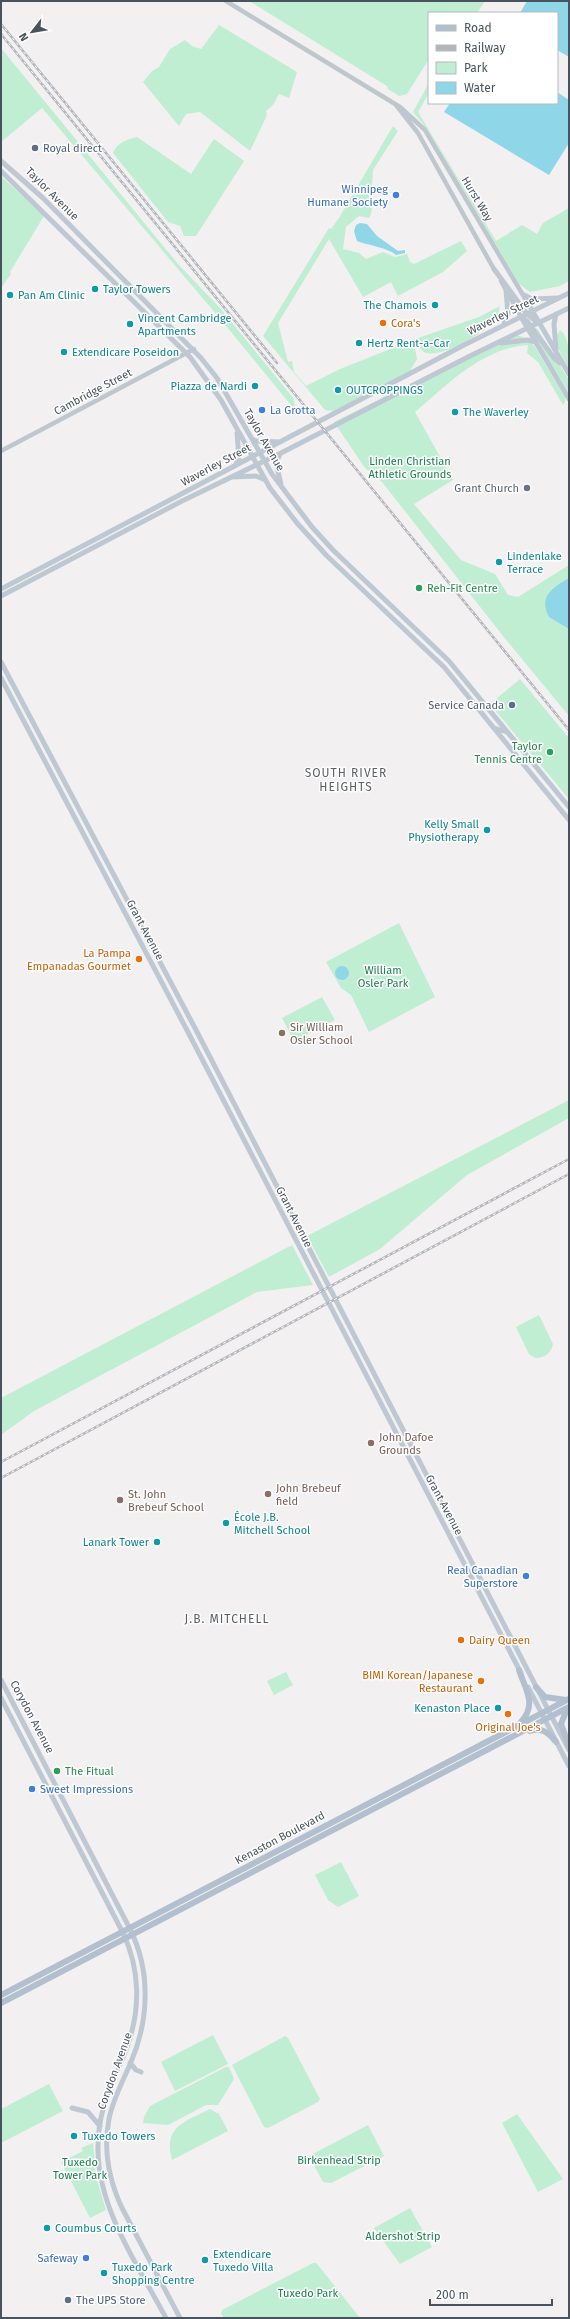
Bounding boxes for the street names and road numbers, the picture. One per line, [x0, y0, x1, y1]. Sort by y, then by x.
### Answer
street label: Taylor Avenue [23, 165, 81, 223]
street label: Hurst Way [459, 174, 496, 224]
street label: Waverley Street [465, 292, 541, 338]
street label: Cambridge Street [52, 366, 134, 418]
street label: Taylor Avenue [241, 407, 287, 473]
street label: Waverley Street [179, 441, 253, 489]
street label: Grant Avenue [124, 898, 166, 962]
street label: Grant Avenue [273, 1184, 315, 1250]
street label: Grant Avenue [423, 1473, 465, 1537]
street label: Corydon Avenue [7, 1678, 57, 1756]
street label: Kenaston Boulevard [233, 1809, 327, 1867]
street label: Corydon Avenue [95, 2031, 135, 2111]

